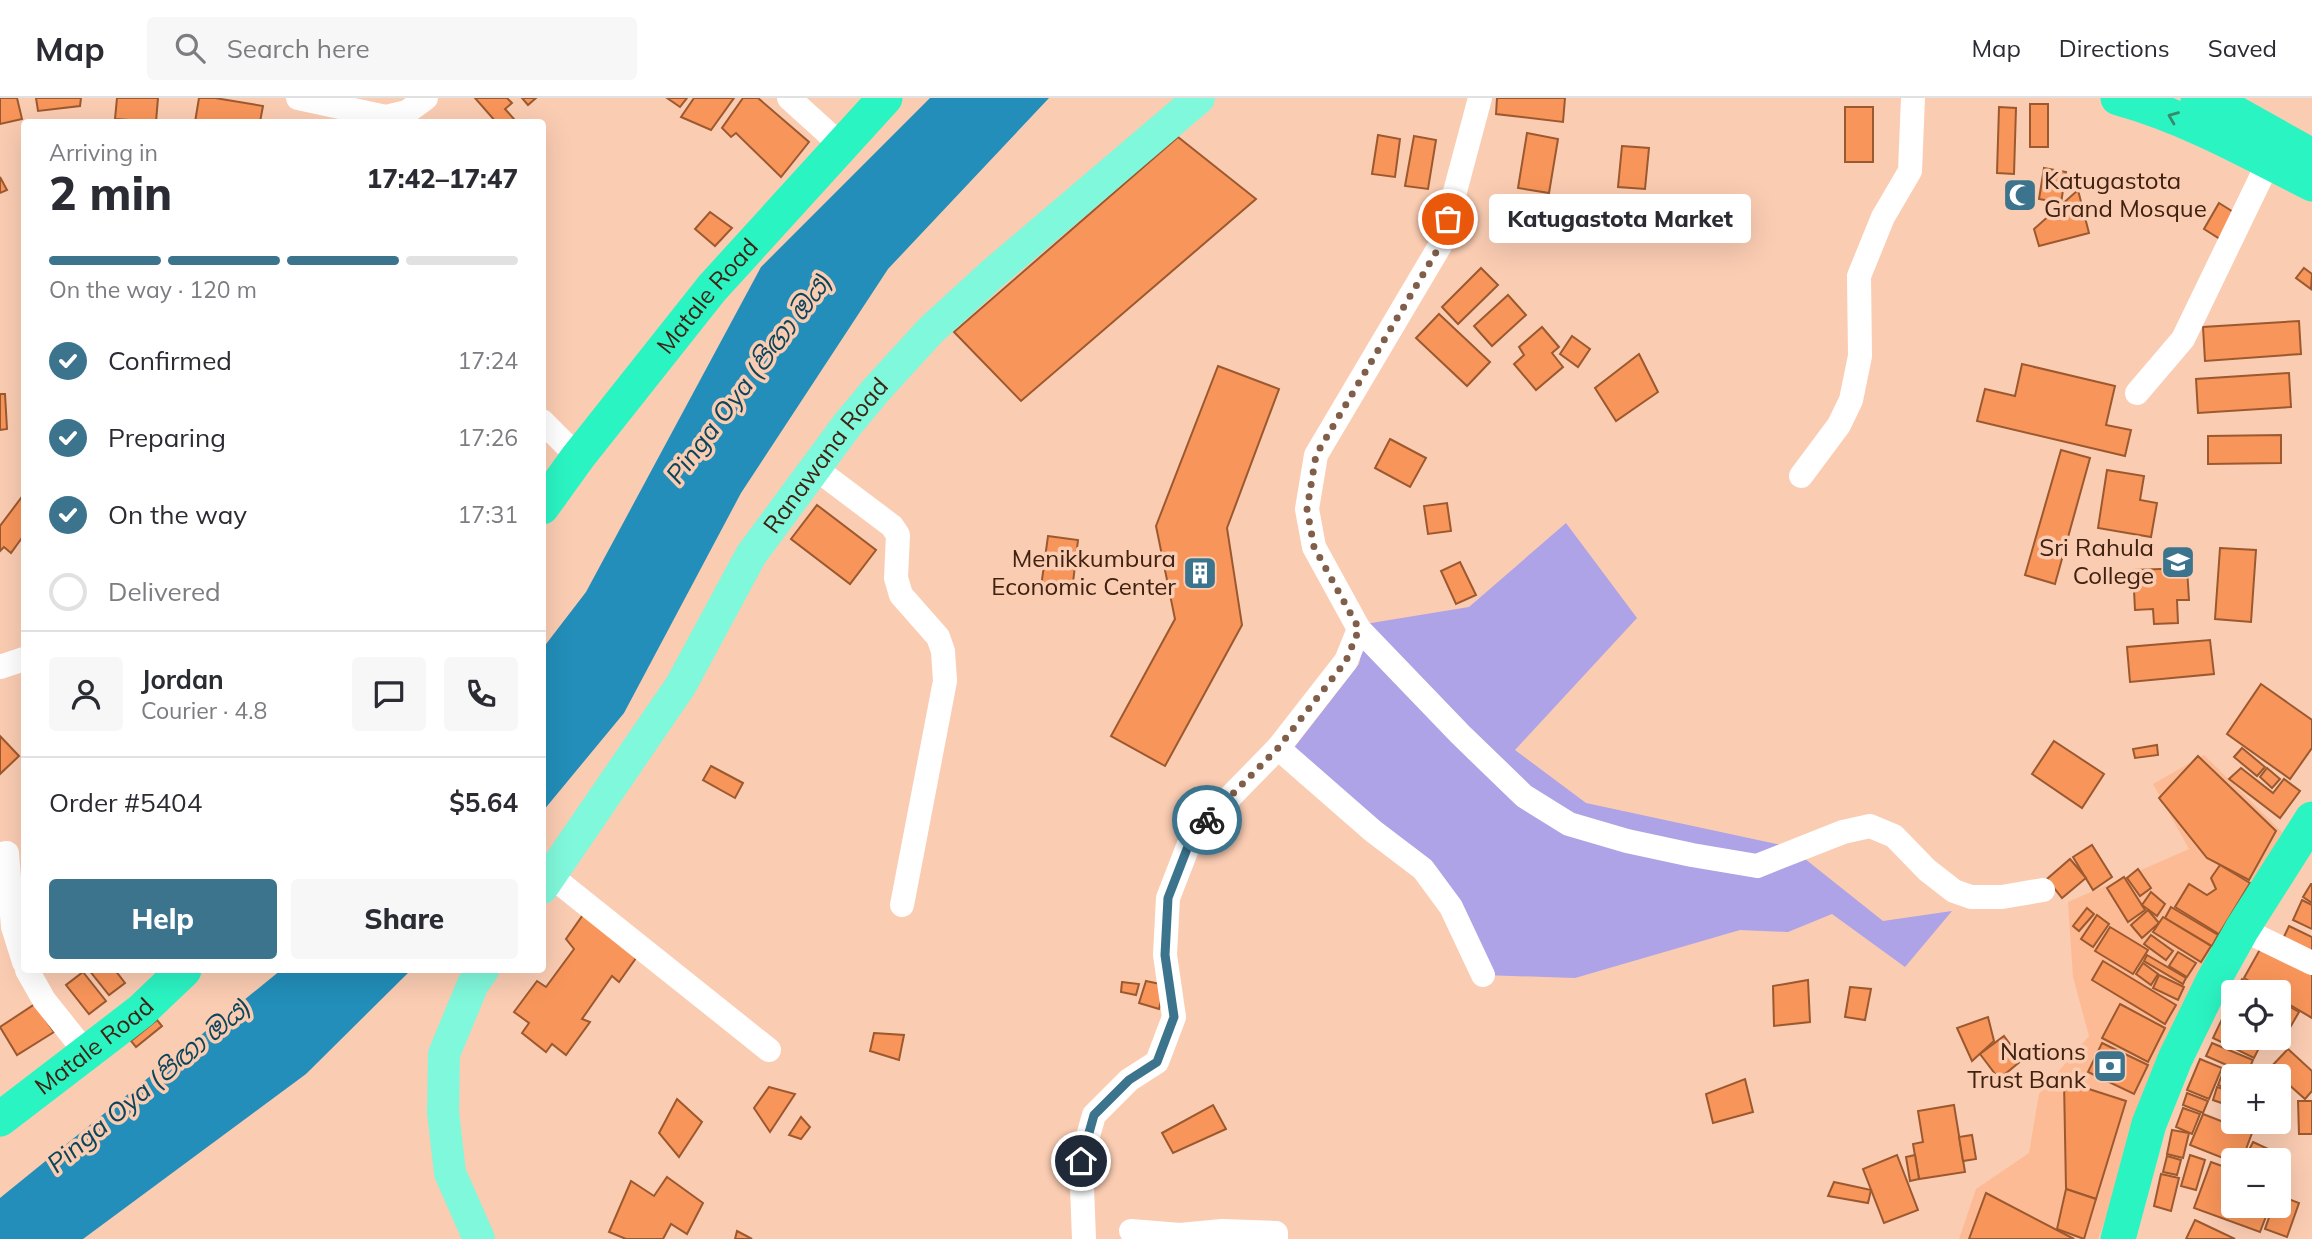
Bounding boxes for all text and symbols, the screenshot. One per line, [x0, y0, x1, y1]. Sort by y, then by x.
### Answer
search box [147, 17, 637, 80]
text: Map [35, 28, 105, 69]
icon: search [171, 29, 209, 67]
text: Search here [227, 32, 370, 65]
text: Map [1971, 33, 2021, 63]
text: Directions [2059, 33, 2170, 63]
text: Saved [2208, 33, 2277, 63]
one-way arrow [2168, 111, 2180, 125]
text: Arriving in [49, 138, 158, 167]
text: 17:42–17:47 [367, 162, 518, 195]
text: 2 min [49, 164, 172, 222]
place label: Katugastota Grand Mosque [2044, 165, 2207, 223]
mosque icon: Katugastota Grand Mosque [2001, 176, 2039, 214]
pin [1418, 189, 1478, 249]
callout: Katugastota Market [1490, 194, 1752, 244]
icon: bag [1429, 200, 1467, 238]
text: Katugastota Market [1507, 204, 1733, 233]
street label: Matale Road [650, 232, 764, 360]
water label: Pinga Oya (පිඟා ඔය) [658, 265, 839, 490]
text: On the way · 120 m [49, 275, 257, 304]
icon: check [49, 342, 87, 380]
text: Confirmed [108, 344, 232, 377]
text: 17:24 [458, 346, 518, 375]
street label: Ranawana Road [756, 371, 894, 539]
icon: check [49, 419, 87, 457]
text: Preparing [108, 421, 226, 454]
text: 17:26 [458, 423, 518, 452]
icon: check [49, 496, 87, 534]
text: On the way [108, 498, 247, 531]
text: 17:31 [458, 500, 518, 529]
place label: Sri Rahula College [2039, 532, 2154, 590]
place label: Menikkumbura Economic Center [991, 543, 1176, 601]
school or university icon: Sri Rahula College [2159, 543, 2197, 581]
building icon: Menikkumbura Economic Center [1181, 554, 1219, 592]
text: Delivered [108, 575, 221, 608]
button: person [49, 657, 123, 731]
button: chat [352, 657, 426, 731]
button: phone [444, 657, 518, 731]
text: Jordan [141, 663, 224, 696]
text: Courier · 4.8 [141, 696, 267, 725]
courier [1172, 785, 1242, 855]
text: Order #5404 [49, 786, 202, 819]
text: $5.64 [449, 786, 518, 819]
icon: bike [1188, 801, 1226, 839]
button: Help [49, 879, 277, 959]
button: Share [291, 879, 518, 959]
map controls [2221, 980, 2291, 1218]
button: locate [2221, 980, 2291, 1050]
water label: Pinga Oya (පිඟා ඔය) [40, 990, 257, 1180]
street label: Matale Road [28, 991, 160, 1101]
place label: Nations Trust Bank [1967, 1036, 2087, 1094]
bank icon: Nations Trust Bank [2091, 1047, 2129, 1085]
button: + [2221, 1064, 2291, 1134]
pin [1051, 1131, 1111, 1191]
icon: home [1062, 1142, 1100, 1180]
button: − [2221, 1148, 2291, 1218]

